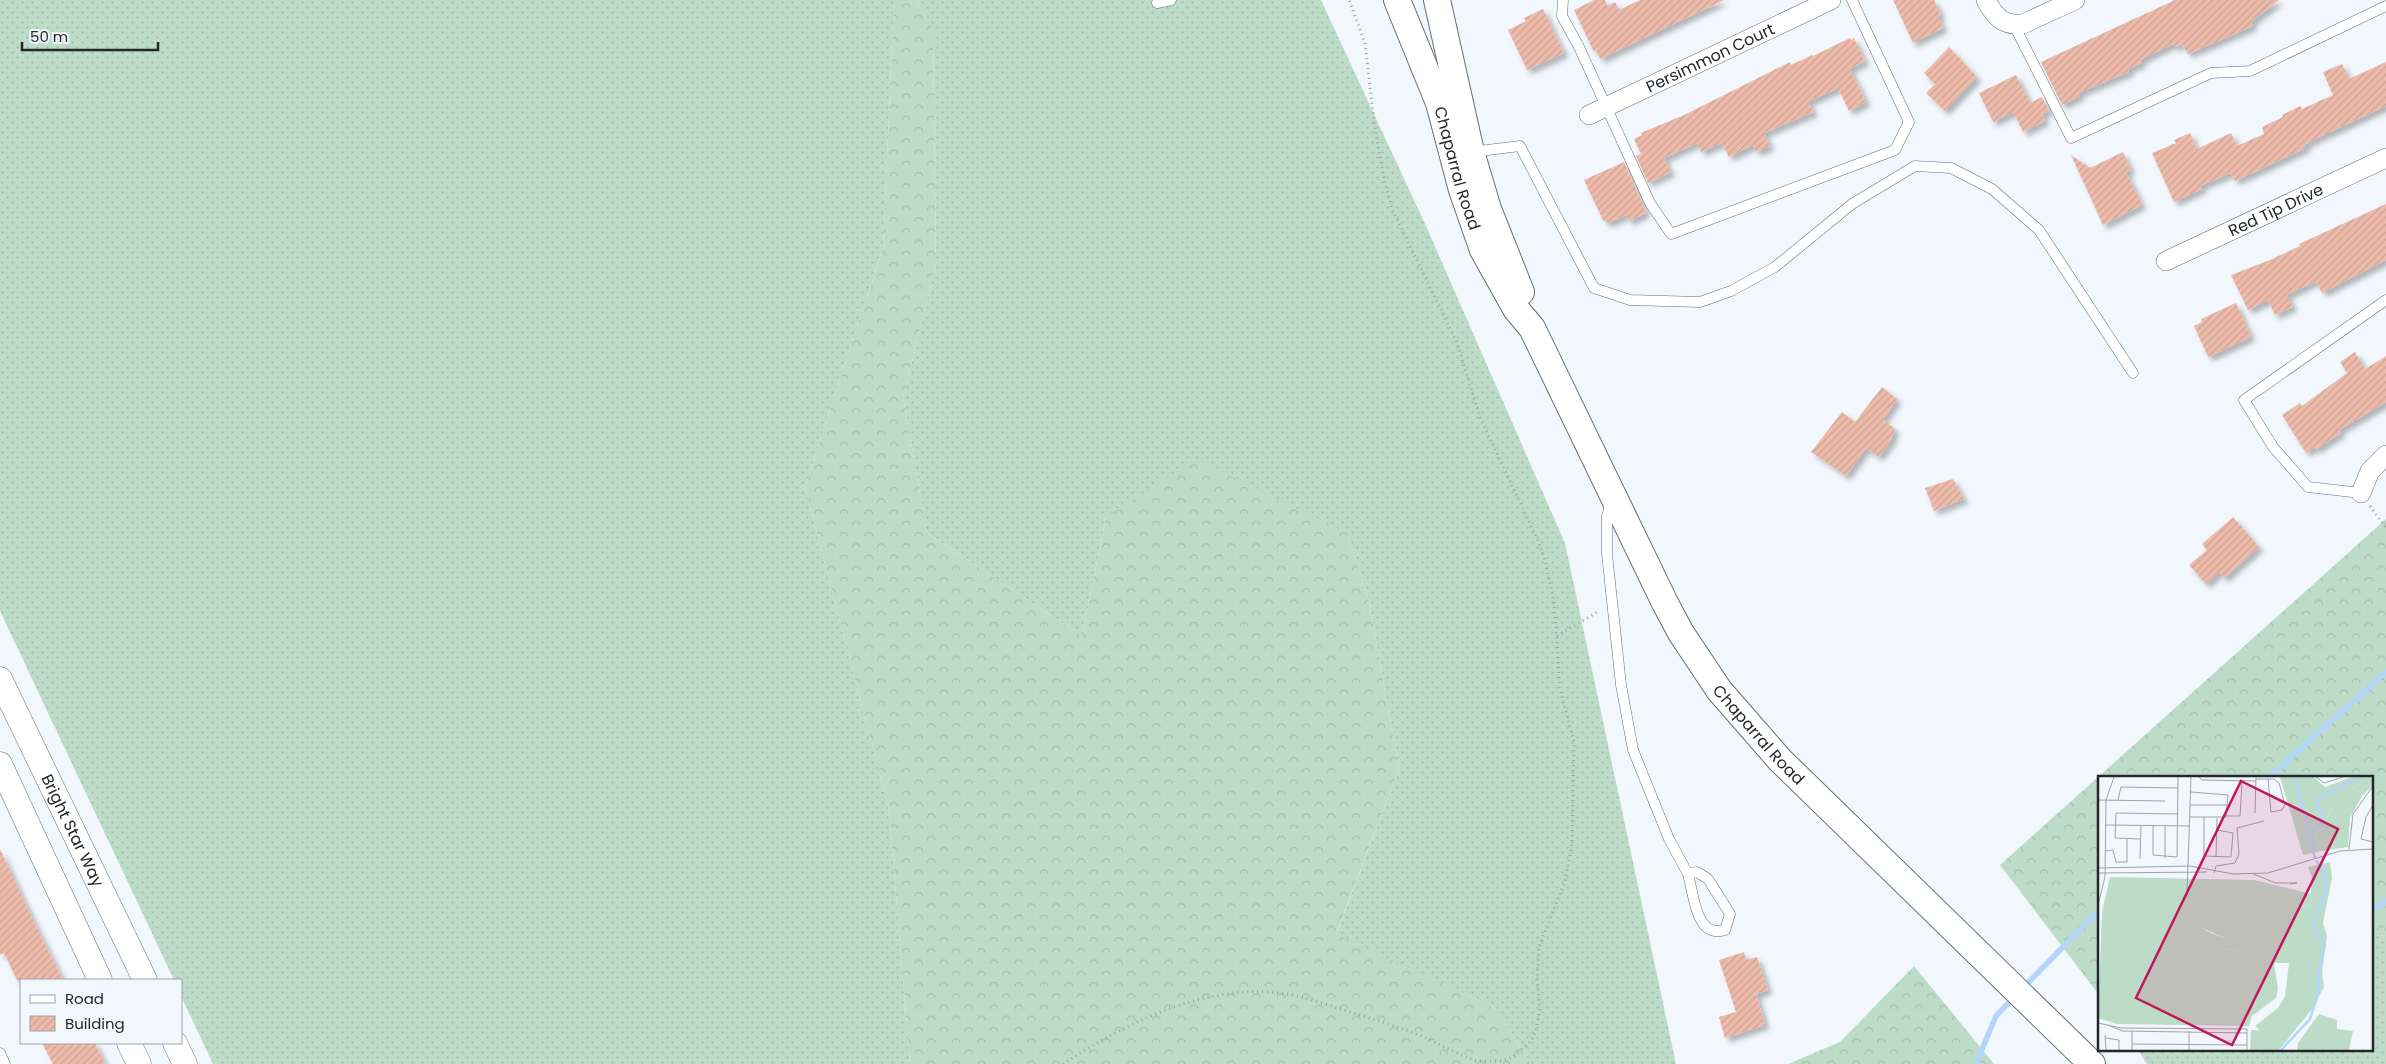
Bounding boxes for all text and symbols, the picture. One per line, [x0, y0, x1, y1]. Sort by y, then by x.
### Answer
street label: Persimmon Court [1642, 17, 1778, 98]
scale bar [22, 20, 159, 52]
text: 50 m [30, 26, 68, 47]
street label: Chaparral Road [1428, 104, 1486, 233]
street label: Red Tip Drive [2224, 178, 2327, 242]
street label: Chaparral Road [1707, 680, 1810, 790]
street label: Bright Star Way [35, 770, 109, 891]
inset map [2098, 776, 2374, 1052]
legend [20, 979, 182, 1044]
text: Road [65, 988, 104, 1009]
text: Building [65, 1013, 125, 1034]

